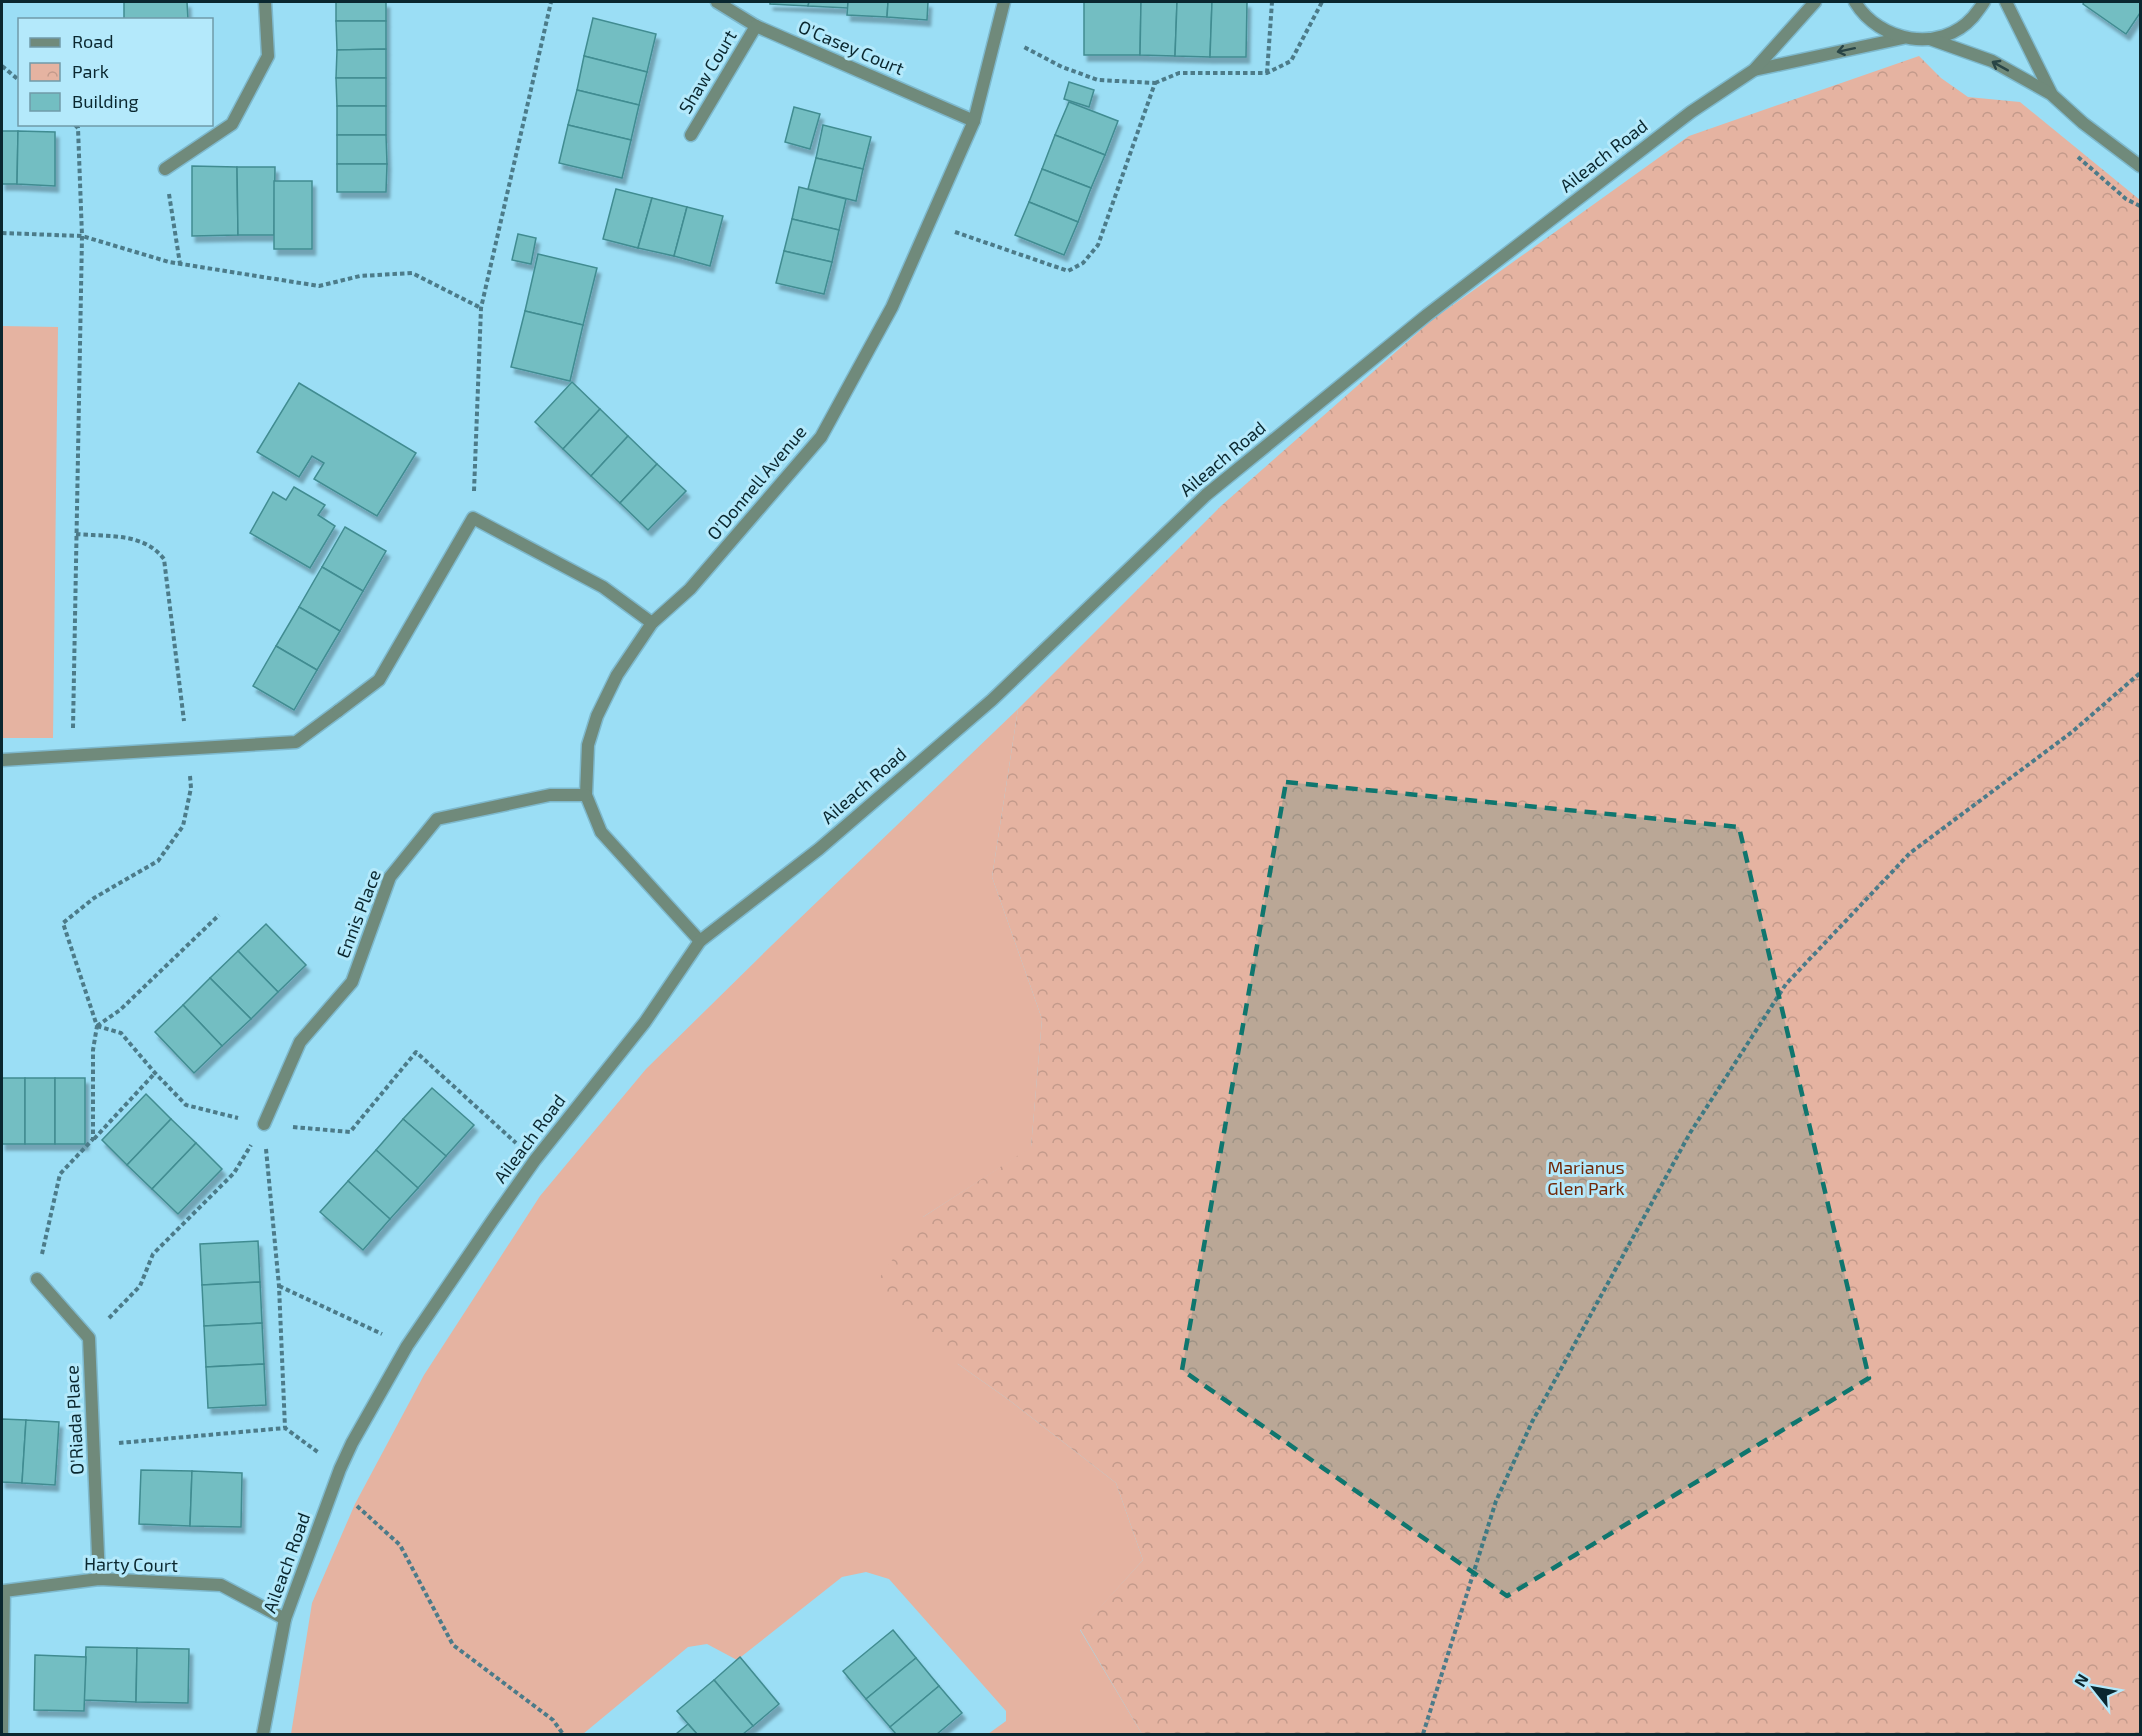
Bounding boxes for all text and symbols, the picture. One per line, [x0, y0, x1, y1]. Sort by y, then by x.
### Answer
street label: O'Casey Court [795, 15, 908, 79]
legend [18, 18, 213, 126]
street label: Shaw Court [674, 26, 741, 117]
text: Road [72, 30, 113, 52]
one-way arrow [1837, 45, 1856, 56]
text: Park [72, 60, 109, 82]
one-way arrow [1992, 60, 2009, 72]
text: Building [72, 90, 139, 112]
street label: Aileach Road [1555, 114, 1652, 196]
street label: Aileach Road [1175, 416, 1270, 501]
street label: O'Donnell Avenue [702, 421, 811, 544]
street label: Aileach Road [816, 742, 910, 828]
street label: Ennis Place [331, 866, 385, 961]
street label: Aileach Road [489, 1090, 570, 1187]
park label: Marianus Glen Park [1547, 1156, 1625, 1199]
street label: O'Riada Place [60, 1365, 88, 1475]
street label: Aileach Road [258, 1509, 314, 1616]
street label: Harty Court [84, 1552, 178, 1576]
north arrow [2064, 1658, 2124, 1718]
text: N [2070, 1670, 2092, 1690]

